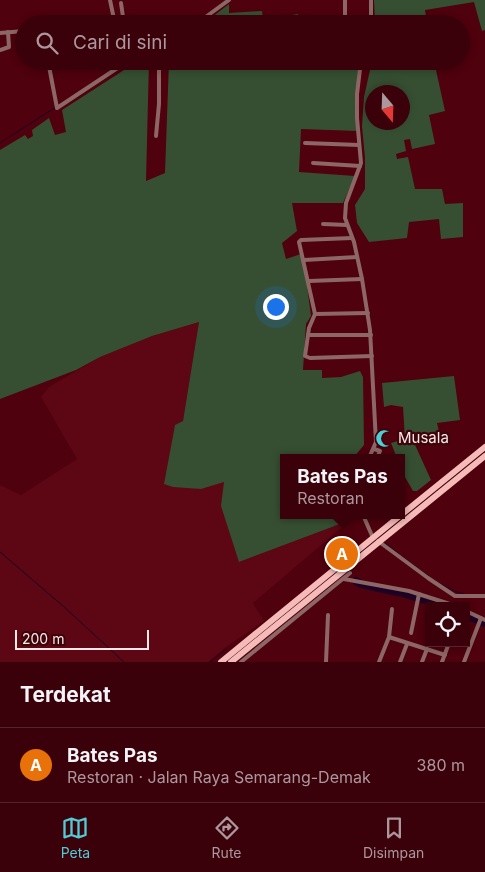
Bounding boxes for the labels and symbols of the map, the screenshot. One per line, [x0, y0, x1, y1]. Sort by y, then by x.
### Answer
north arrow [365, 85, 410, 130]
your location [263, 294, 289, 320]
mosque icon: Musala [374, 428, 394, 448]
place label: Musala [398, 428, 449, 447]
pin: A [326, 535, 358, 573]
scale bar [15, 627, 149, 650]

